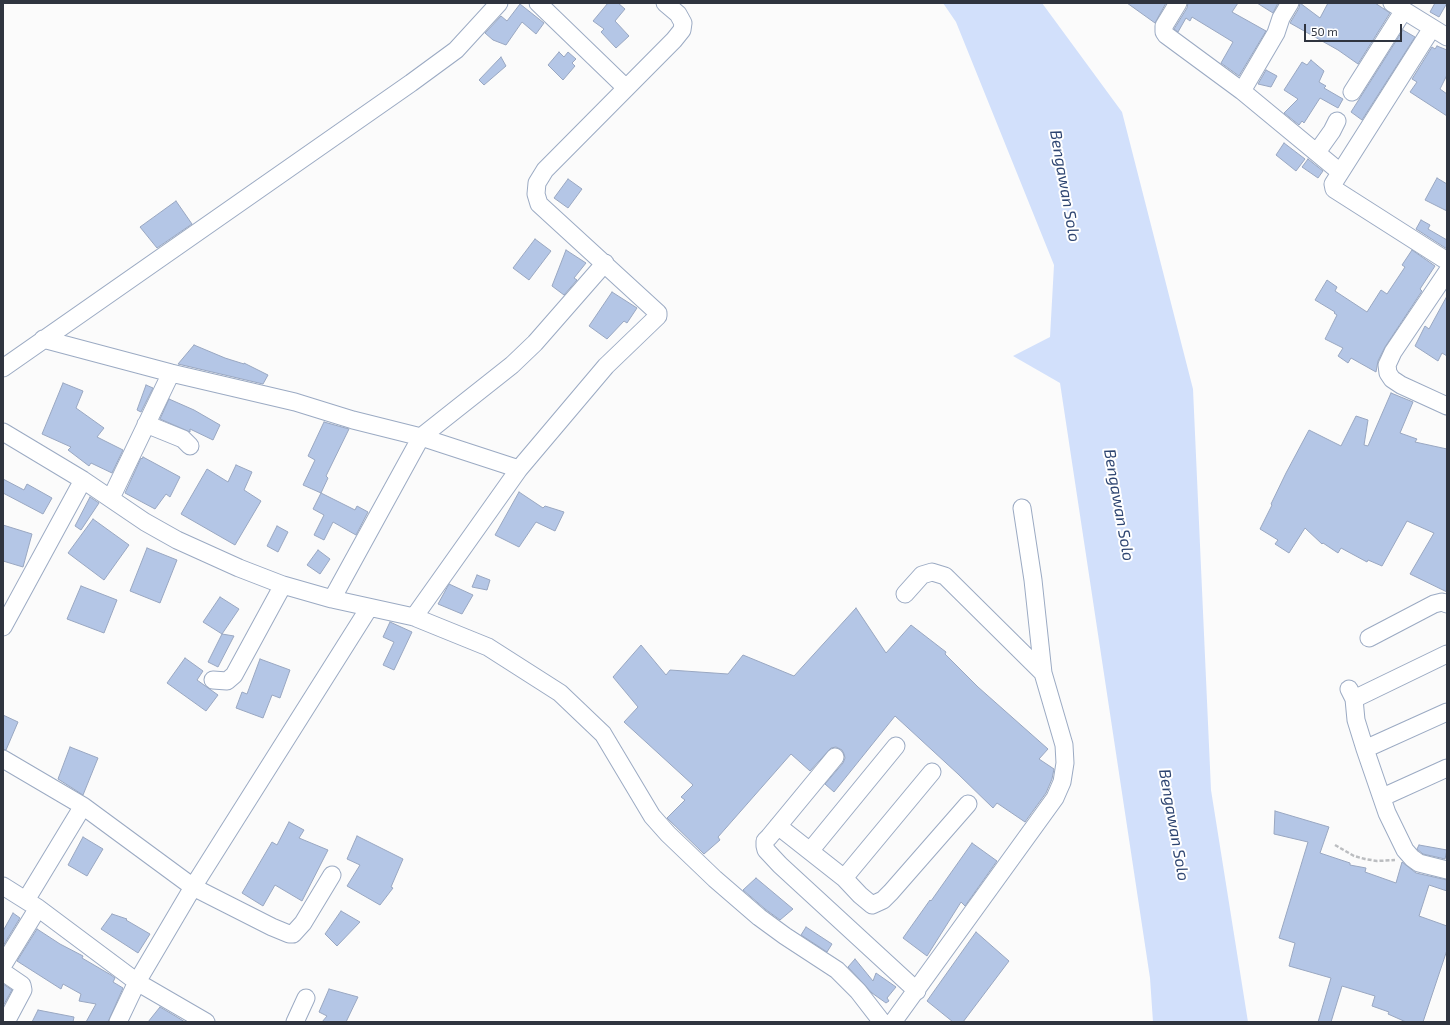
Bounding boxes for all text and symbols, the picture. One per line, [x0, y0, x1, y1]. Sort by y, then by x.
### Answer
scale bar [1306, 16, 1404, 42]
text: 50 m [1311, 24, 1338, 38]
water label: Bengawan Solo [1046, 129, 1084, 243]
water label: Bengawan Solo [1100, 448, 1138, 562]
water label: Bengawan Solo [1155, 768, 1193, 882]

